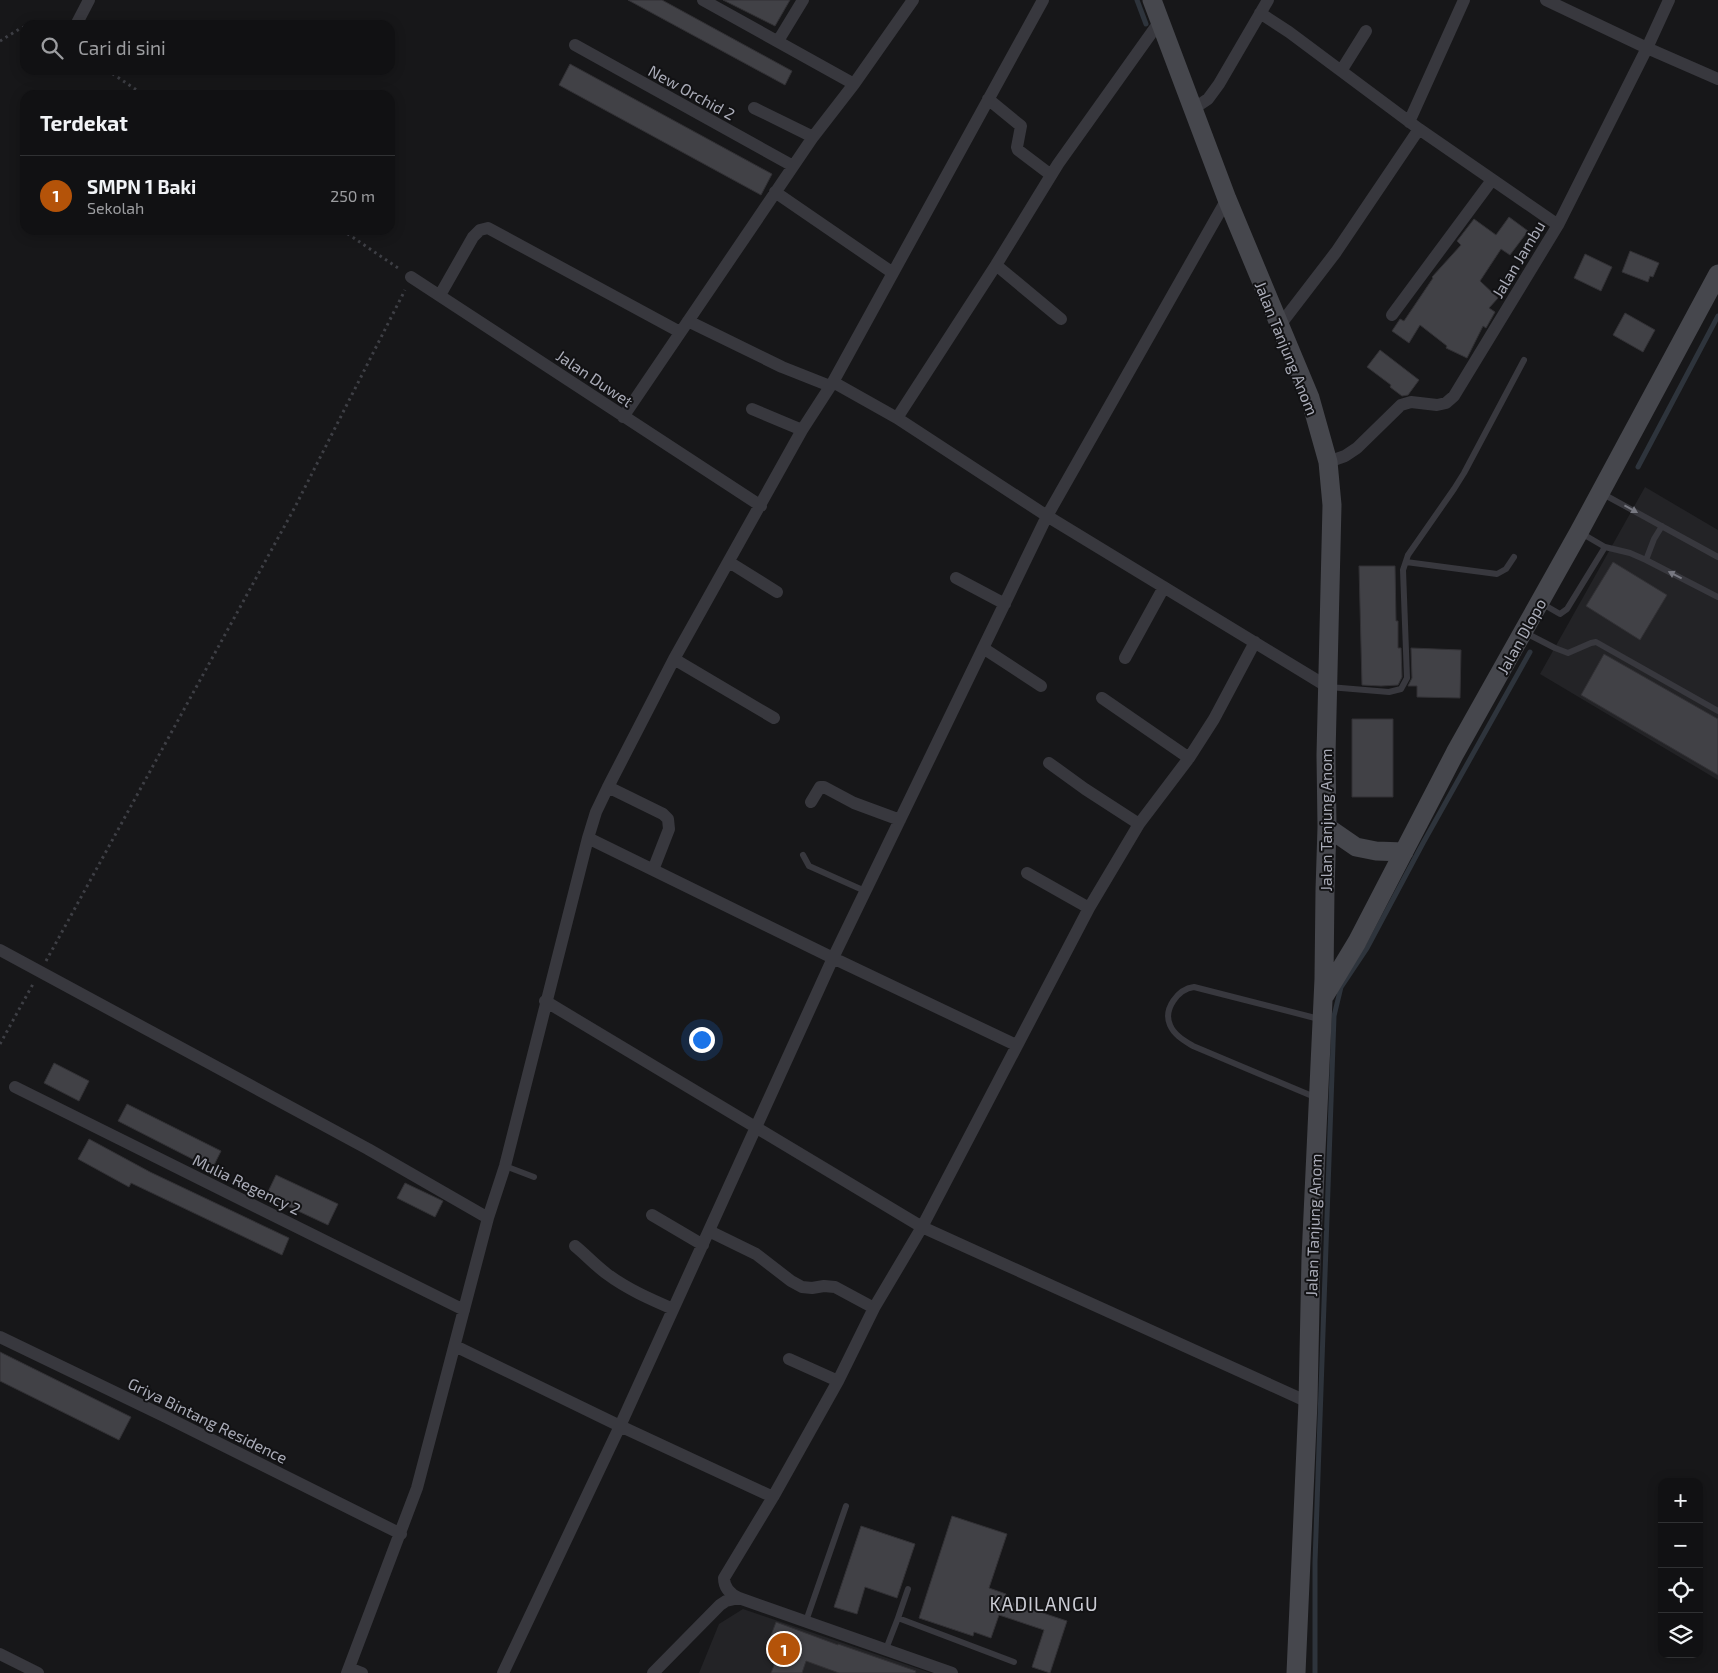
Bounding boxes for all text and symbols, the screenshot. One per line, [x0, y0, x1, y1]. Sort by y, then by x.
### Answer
search box [20, 20, 395, 75]
icon: search [38, 34, 66, 62]
text: Cari di sini [78, 36, 166, 59]
street label: New Orchid 2 [645, 60, 739, 124]
text: Terdekat [40, 110, 128, 135]
text: SMPN 1 Baki [87, 175, 196, 198]
text: 1 [53, 186, 59, 205]
text: 250 m [330, 186, 375, 205]
text: Sekolah [87, 198, 144, 217]
street label: Jalan Jambu [1488, 217, 1548, 301]
street label: Jalan Tanjung Anom [1250, 278, 1323, 418]
street label: Jalan Duwet [553, 345, 637, 411]
one-way arrow [1625, 505, 1638, 514]
one-way arrow [1667, 571, 1682, 579]
street label: Jalan Dlopo [1492, 595, 1550, 677]
street label: Jalan Tanjung Anom [1316, 748, 1336, 892]
your location [689, 1027, 715, 1053]
street label: Mulia Regency 2 [190, 1150, 304, 1218]
street label: Jalan Tanjung Anom [1301, 1153, 1326, 1297]
street label: Griya Bintang Residence [125, 1373, 291, 1467]
map controls [1658, 1478, 1703, 1658]
button: + [1658, 1478, 1703, 1523]
button: − [1658, 1523, 1703, 1568]
button: locate [1658, 1568, 1703, 1613]
district label: KADILANGU [989, 1592, 1099, 1615]
button: layers [1658, 1613, 1703, 1658]
pin: 1 [768, 1630, 800, 1668]

